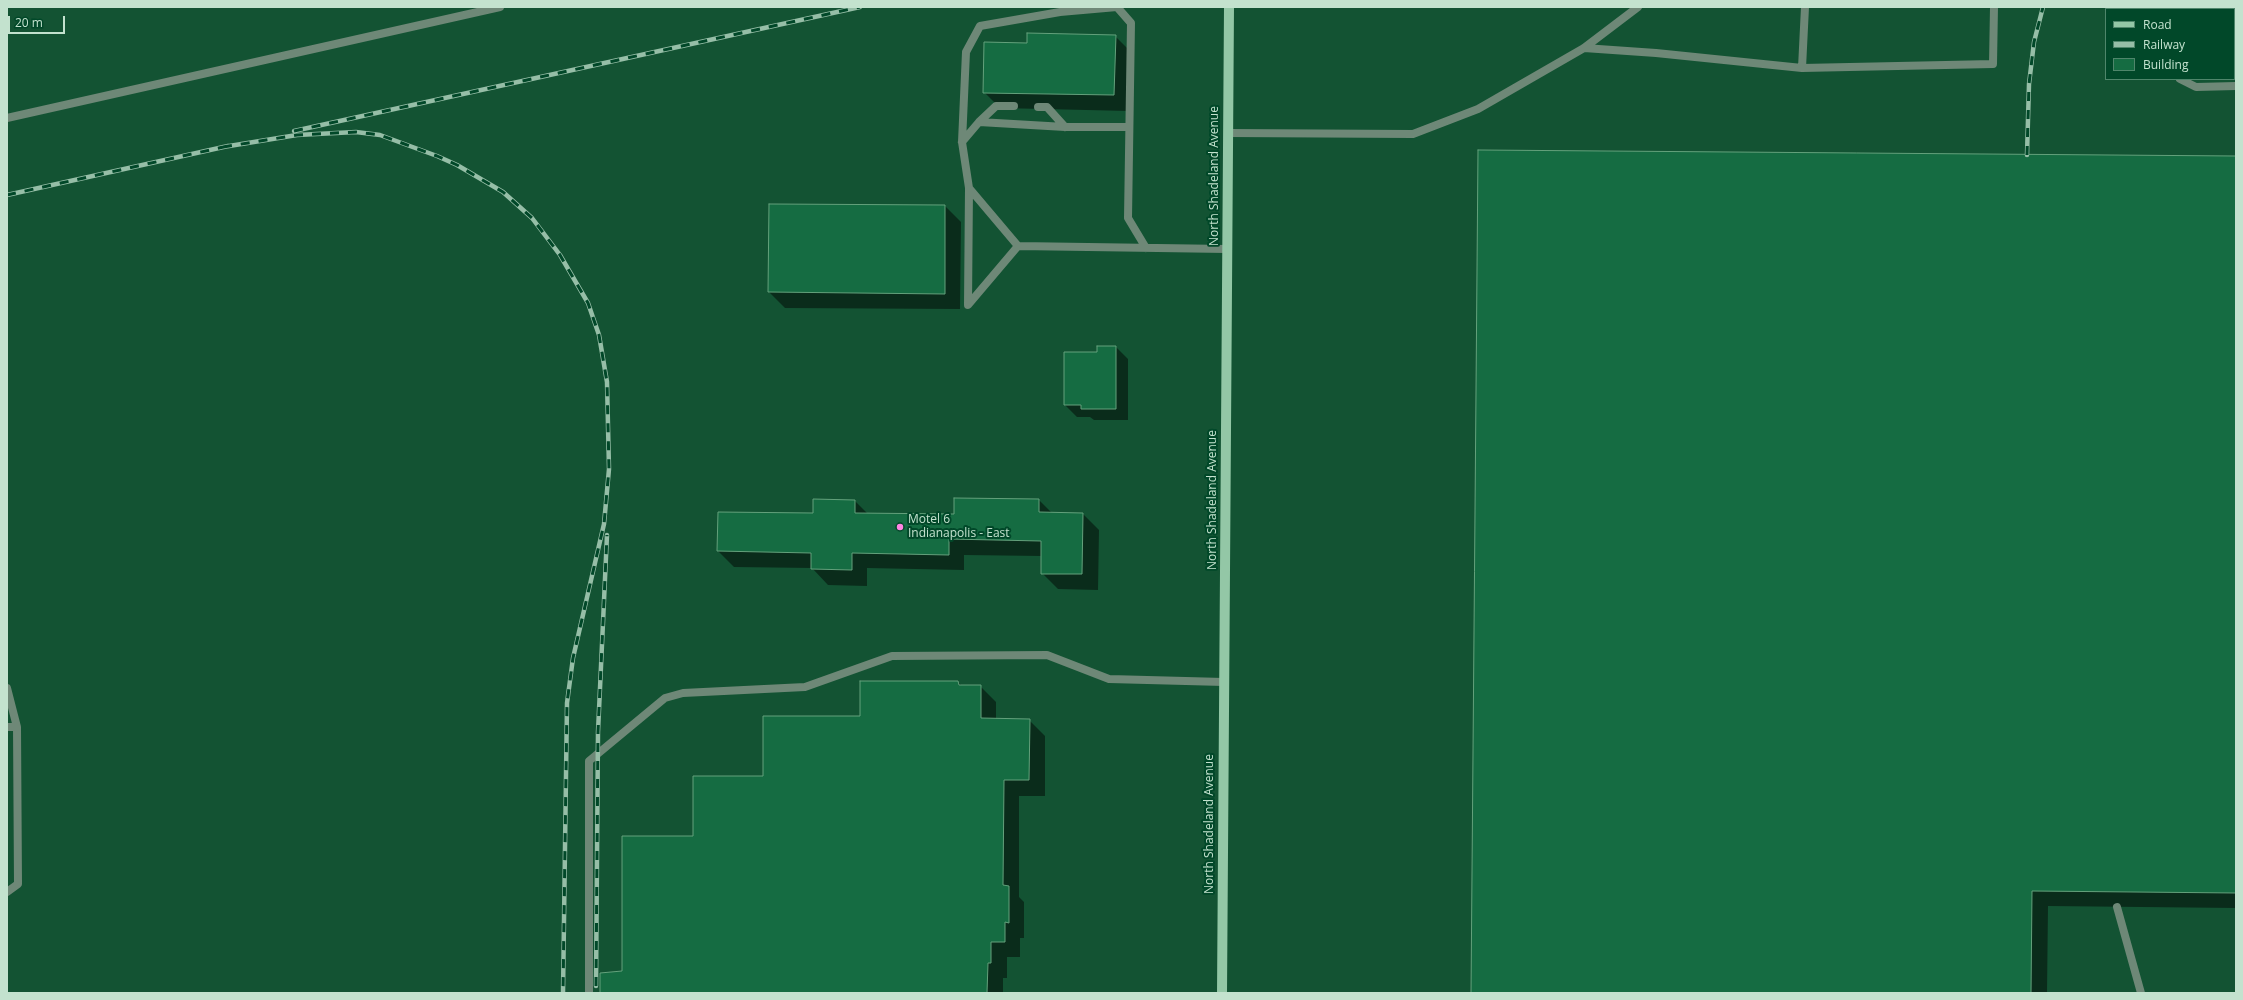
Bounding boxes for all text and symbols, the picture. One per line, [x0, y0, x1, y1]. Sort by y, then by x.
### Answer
scale bar [10, 8, 67, 34]
legend [2105, 8, 2235, 80]
text: 20 m [15, 14, 43, 31]
text: Road [2143, 16, 2172, 33]
text: Railway [2143, 36, 2185, 53]
text: Building [2143, 56, 2188, 73]
street label: North Shadeland Avenue [1208, 106, 1222, 246]
street label: North Shadeland Avenue [1206, 430, 1220, 570]
place label: Motel 6 Indianapolis - East [908, 513, 1010, 541]
marker: Motel 6 Indianapolis - East [895, 522, 905, 532]
street label: North Shadeland Avenue [1203, 754, 1217, 894]

